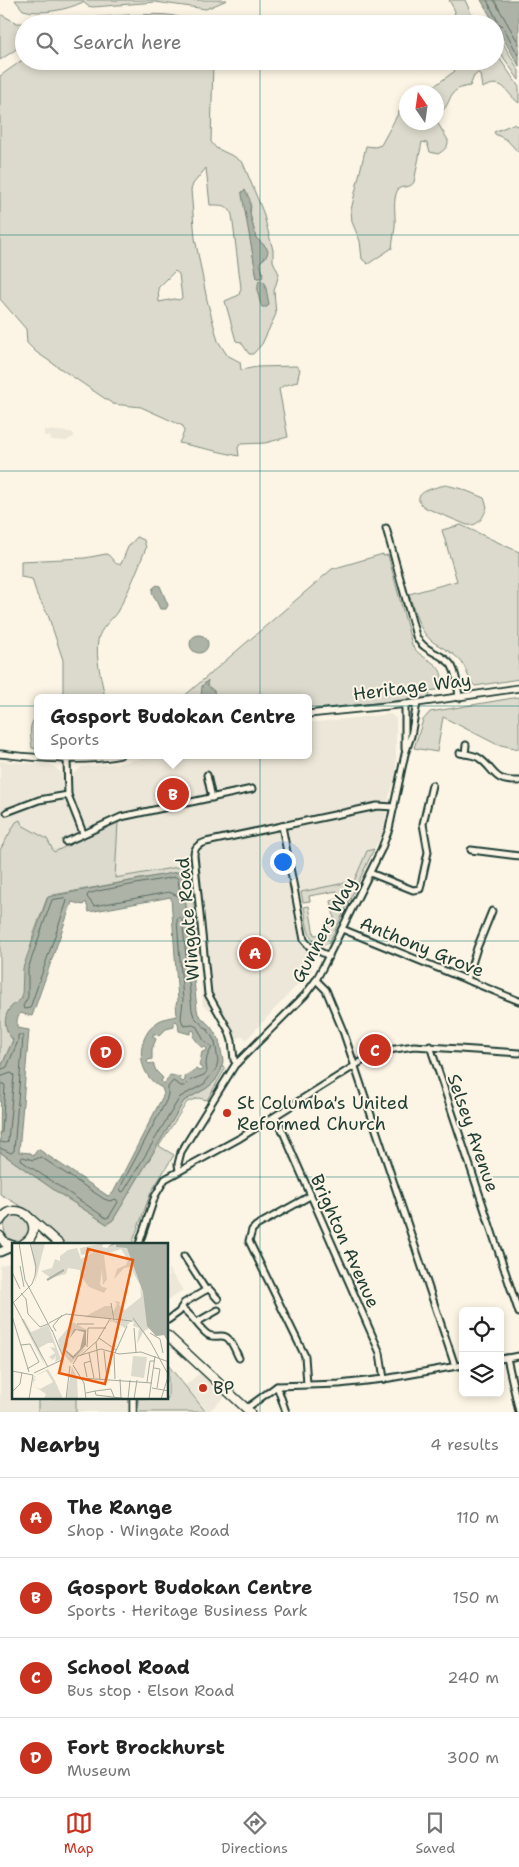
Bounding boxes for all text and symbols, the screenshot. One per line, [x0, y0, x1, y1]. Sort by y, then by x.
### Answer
search box [15, 15, 504, 70]
icon: search [33, 29, 61, 57]
text: Search here [73, 30, 182, 55]
north arrow [399, 85, 444, 130]
street label: Heritage Way [351, 668, 473, 706]
popup [34, 694, 312, 759]
text: Gosport Budokan Centre [50, 704, 296, 729]
text: Sports [50, 729, 99, 750]
pin: B [157, 775, 189, 813]
your location [270, 849, 296, 875]
street label: Wingate Road [171, 856, 205, 982]
street label: Gunners Way [286, 873, 362, 987]
street label: Anthony Grove [356, 911, 488, 983]
pin: A [239, 934, 271, 972]
pin: C [359, 1031, 391, 1069]
pin: D [90, 1033, 122, 1071]
street label: Selsey Avenue [441, 1071, 505, 1195]
place label: St Columba's United Reformed Church [237, 1091, 408, 1136]
marker: St Columba's United Reformed Church [221, 1107, 233, 1119]
street label: Brighton Avenue [305, 1170, 385, 1312]
inset map [12, 1243, 169, 1400]
map controls [459, 1307, 504, 1397]
button: locate [459, 1307, 504, 1352]
button: layers [459, 1352, 504, 1397]
place label: BP [213, 1376, 234, 1400]
marker: BP [197, 1382, 209, 1394]
text: Nearby [20, 1431, 100, 1459]
text: 4 results [430, 1434, 499, 1455]
text: The Range [67, 1495, 172, 1520]
text: A [30, 1507, 42, 1528]
text: 110 m [456, 1507, 499, 1528]
text: Shop · Wingate Road [67, 1520, 230, 1541]
text: Gosport Budokan Centre [67, 1575, 312, 1600]
text: B [31, 1587, 41, 1608]
text: 150 m [452, 1587, 499, 1608]
text: Sports · Heritage Business Park [67, 1600, 308, 1621]
text: School Road [67, 1655, 190, 1680]
text: C [31, 1667, 41, 1688]
text: 240 m [447, 1667, 499, 1688]
text: Bus stop · Elson Road [67, 1680, 234, 1701]
text: Fort Brockhurst [67, 1735, 225, 1760]
text: D [30, 1747, 42, 1768]
text: 300 m [447, 1747, 499, 1768]
text: Museum [67, 1760, 131, 1781]
tab: Map [64, 1809, 94, 1857]
tab: Directions [221, 1809, 288, 1857]
tab: Saved [416, 1809, 455, 1857]

